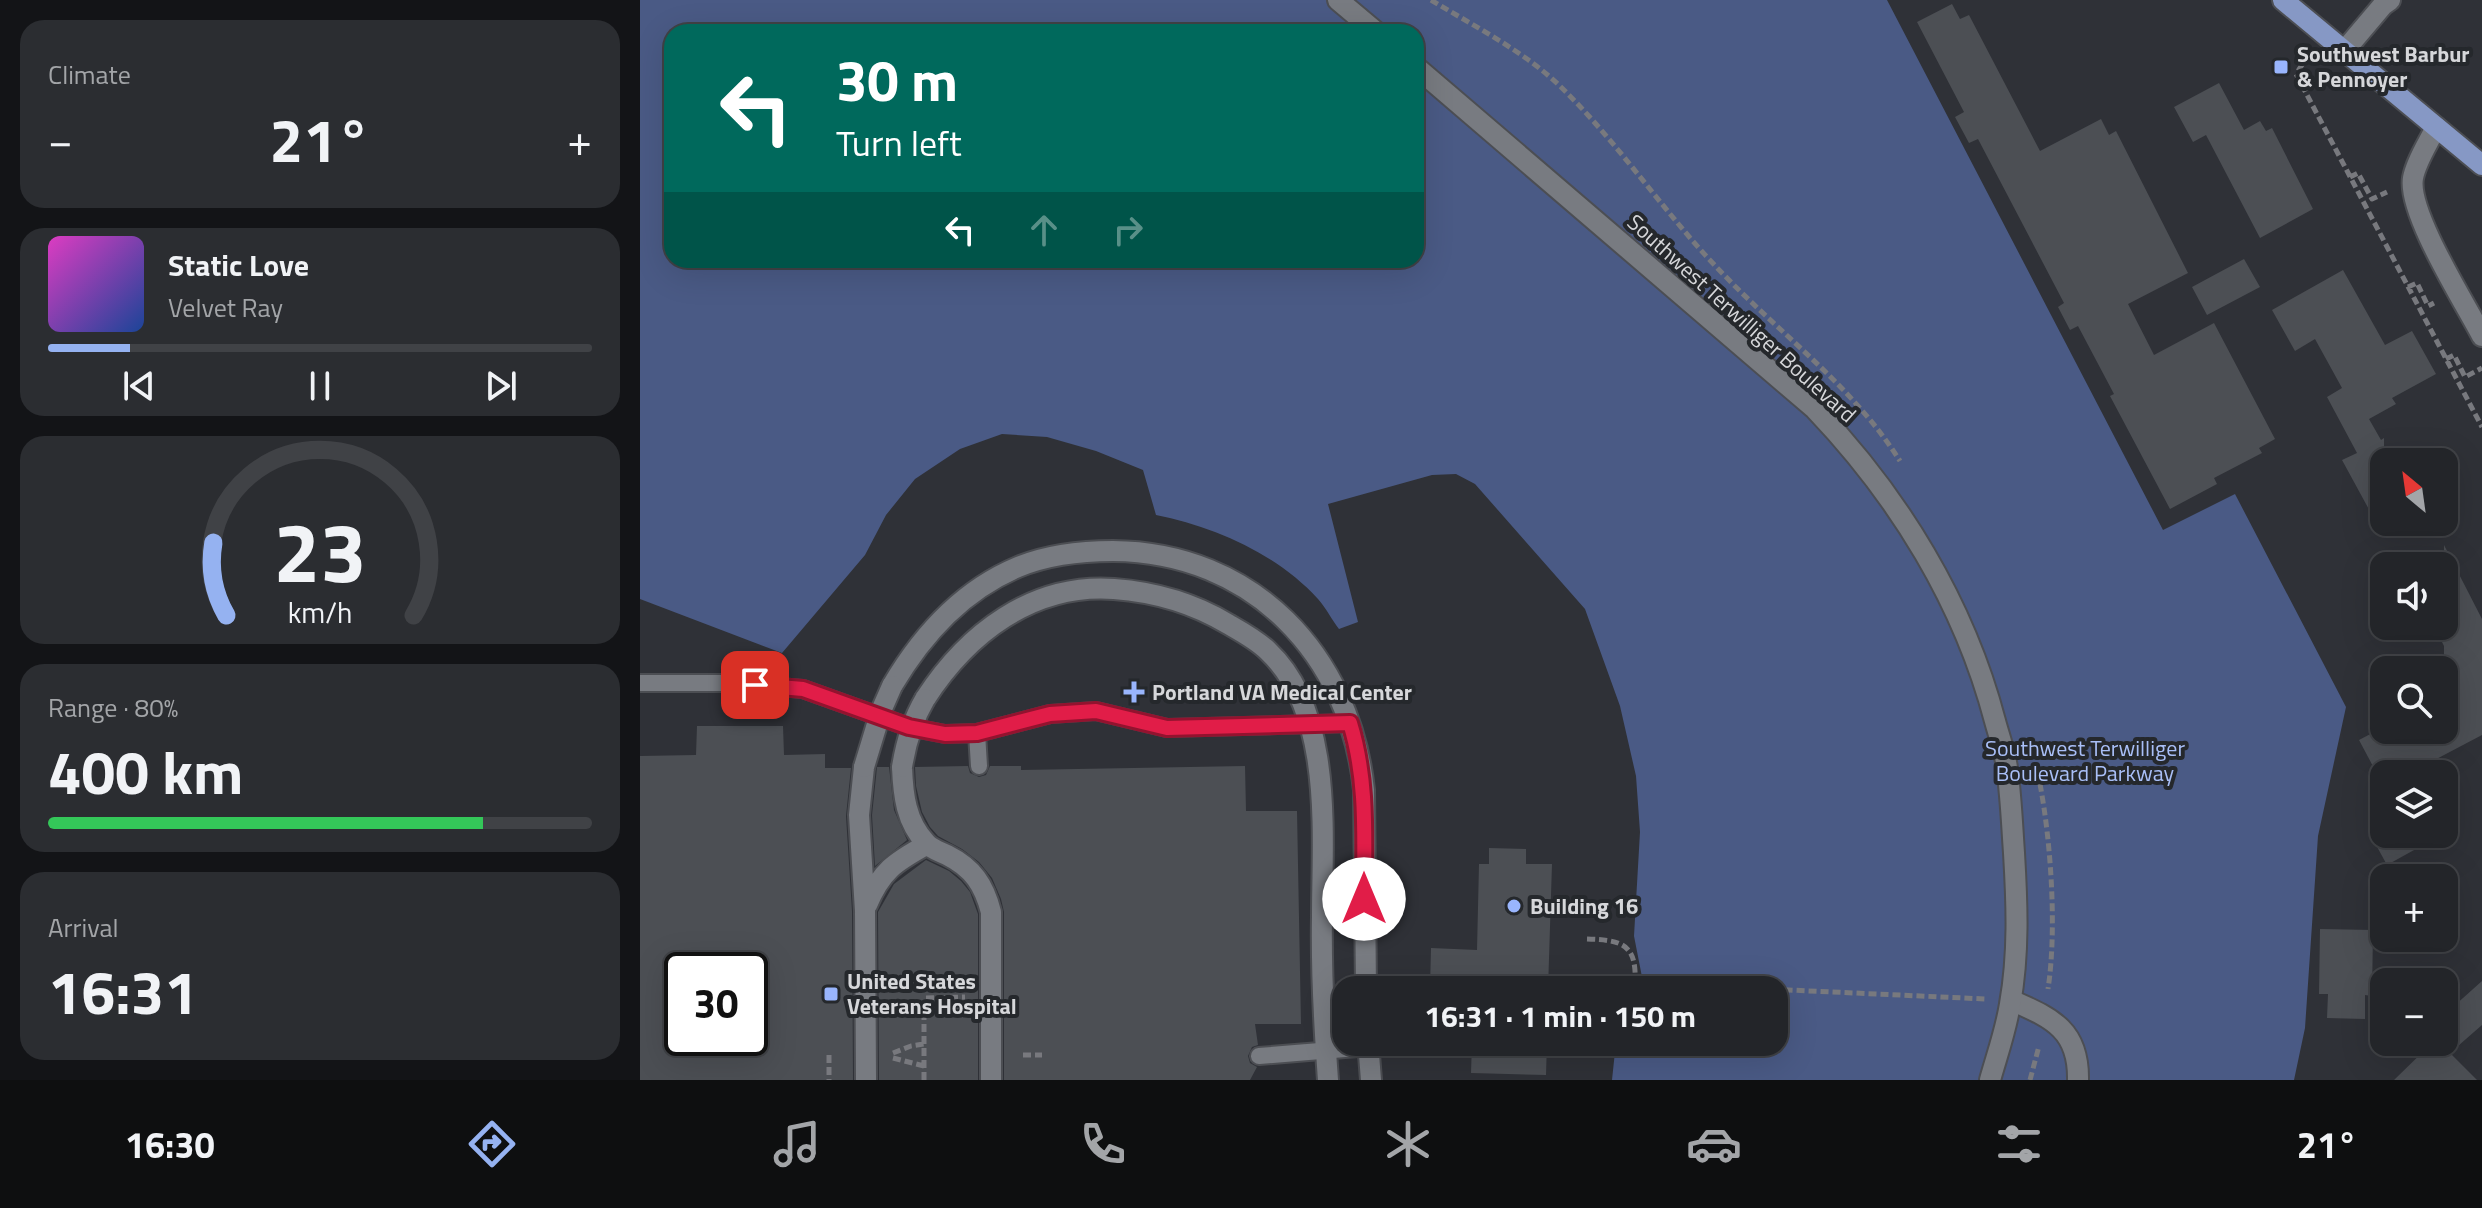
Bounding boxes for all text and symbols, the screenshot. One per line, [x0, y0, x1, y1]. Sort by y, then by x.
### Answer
place label: Southwest Barbur & Pennoyer [2297, 37, 2470, 96]
text: 30 m [836, 38, 958, 123]
text: Climate [48, 55, 131, 94]
icon: left [704, 56, 808, 160]
marker: Southwest Barbur & Pennoyer [2272, 58, 2290, 76]
text: 21° [270, 94, 370, 185]
text: − [48, 106, 73, 173]
text: + [567, 106, 592, 173]
text: Turn left [836, 115, 962, 170]
street label: Southwest Terwilliger Boulevard [1620, 206, 1864, 430]
icon: left [938, 208, 982, 252]
icon: ahead [1022, 208, 1066, 252]
icon: right [1106, 208, 1150, 252]
text: Static Love [168, 242, 309, 288]
text: Velvet Ray [168, 288, 283, 327]
icon: previous [117, 364, 161, 408]
icon: pause [298, 364, 342, 408]
icon: next [479, 364, 523, 408]
north arrow [2370, 448, 2458, 536]
map controls [2370, 448, 2458, 1056]
text: 23 [273, 488, 367, 614]
button: sound [2370, 552, 2458, 640]
text: km/h [288, 591, 352, 634]
pin [721, 651, 789, 719]
button: search [2370, 656, 2458, 744]
icon: arrive [733, 663, 777, 707]
place label: Portland VA Medical Center [1152, 675, 1412, 709]
marker: Portland VA Medical Center [1123, 681, 1145, 703]
text: Range · 80% [48, 688, 178, 727]
text: 400 km [48, 726, 243, 817]
park label: Southwest Terwilliger Boulevard Parkway [1985, 731, 2185, 790]
button: layers [2370, 760, 2458, 848]
position arrow [1322, 857, 1406, 941]
button: + [2370, 864, 2458, 952]
place label: Building 16 [1530, 889, 1638, 923]
marker: Building 16 [1505, 897, 1523, 915]
text: Arrival [48, 908, 119, 947]
text: 16:31 [48, 946, 198, 1037]
speed limit sign: 30 [664, 952, 768, 1056]
place label: United States Veterans Hospital [847, 964, 1017, 1023]
button: − [2370, 968, 2458, 1056]
marker: United States Veterans Hospital [822, 985, 840, 1003]
text: 16:31 · 1 min · 150 m [1424, 993, 1696, 1039]
icon: directions [464, 1116, 520, 1172]
icon: music [769, 1116, 825, 1172]
icon: phone [1075, 1116, 1131, 1172]
icon: climate [1380, 1116, 1436, 1172]
icon: car [1686, 1116, 1742, 1172]
icon: filters [1991, 1116, 2047, 1172]
text: 16:30 [125, 1117, 215, 1172]
text: 21° [2297, 1117, 2357, 1172]

